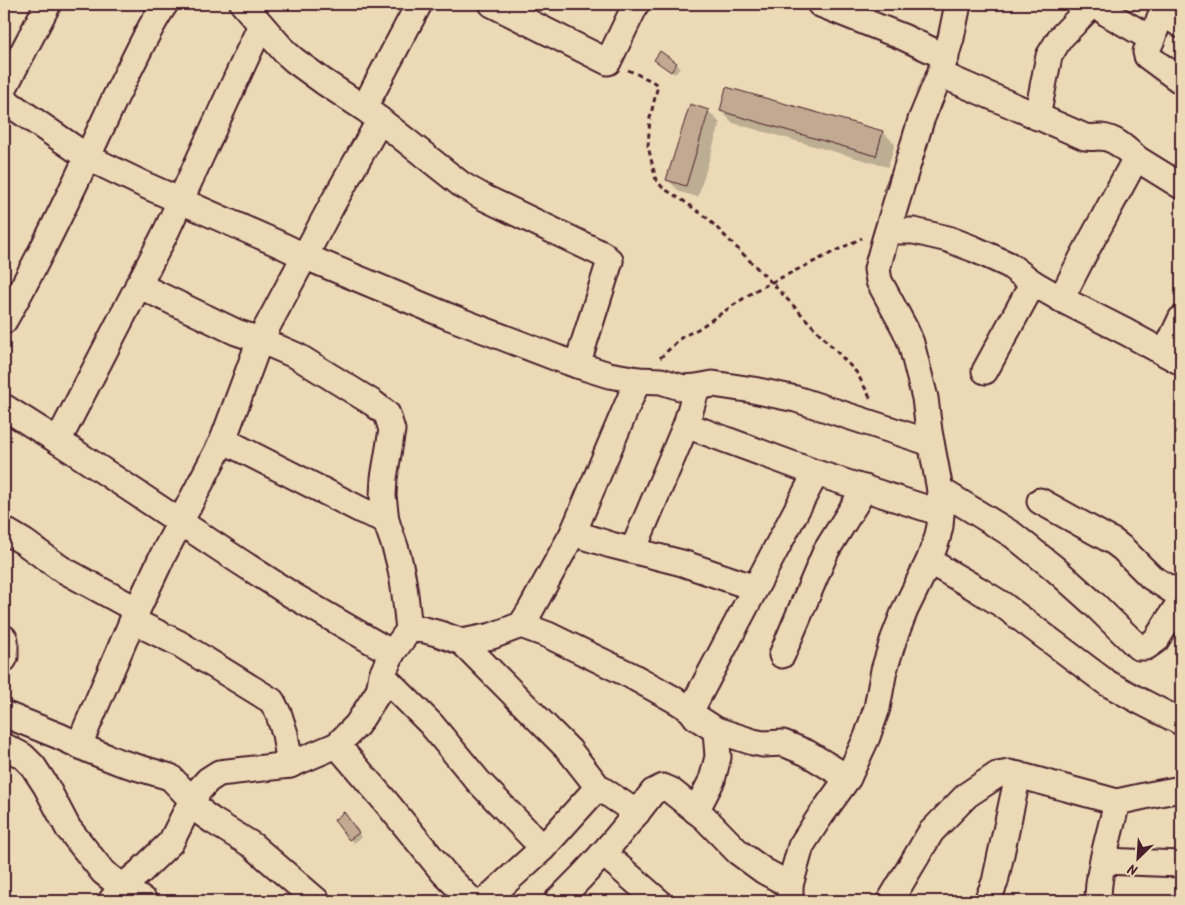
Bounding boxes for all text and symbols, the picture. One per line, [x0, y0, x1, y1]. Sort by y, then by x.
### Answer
north arrow [1112, 832, 1162, 882]
text: N [1124, 857, 1142, 881]

